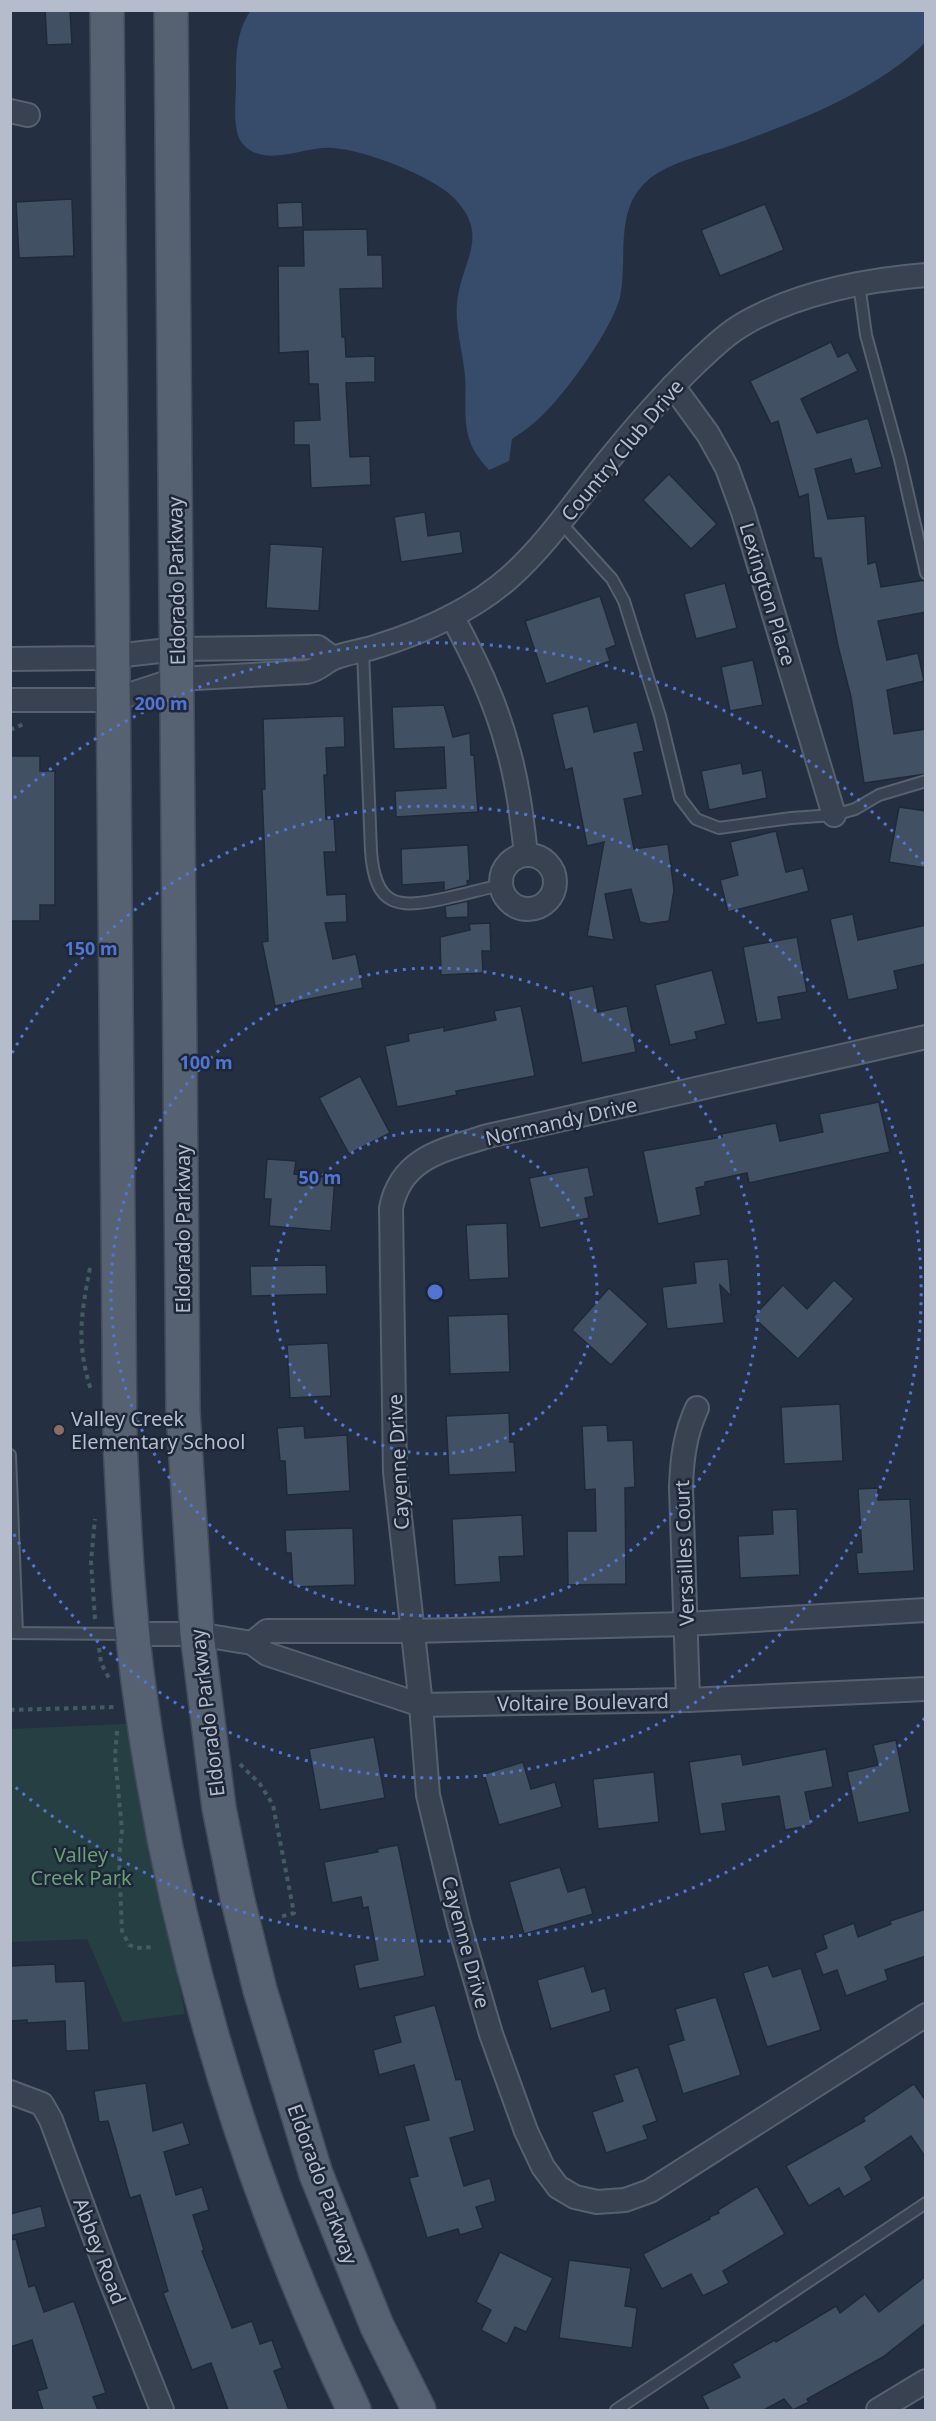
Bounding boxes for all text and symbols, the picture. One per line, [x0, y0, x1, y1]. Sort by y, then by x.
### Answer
street label: Country Club Drive [555, 373, 689, 527]
street label: Eldorado Parkway [161, 496, 191, 666]
street label: Lexington Place [733, 519, 803, 669]
text: 200 m [134, 691, 188, 715]
text: 150 m [64, 936, 118, 960]
text: 100 m [179, 1050, 233, 1074]
street label: Normandy Drive [482, 1090, 640, 1152]
street label: Eldorado Parkway [169, 1144, 196, 1313]
text: 50 m [299, 1165, 341, 1189]
centre of rings [425, 1282, 445, 1302]
street label: Cayenne Drive [381, 1393, 415, 1531]
place label: Valley Creek Elementary School [71, 1405, 245, 1455]
marker: Valley Creek Elementary School [52, 1423, 66, 1437]
street label: Versailles Court [668, 1480, 700, 1626]
street label: Eldorado Parkway [183, 1627, 231, 1798]
street label: Voltaire Boulevard [497, 1687, 669, 1717]
park label: Valley Creek Park [30, 1841, 132, 1891]
street label: Cayenne Drive [435, 1873, 497, 2011]
street label: Eldorado Parkway [281, 2100, 365, 2269]
street label: Abbey Road [67, 2194, 133, 2308]

